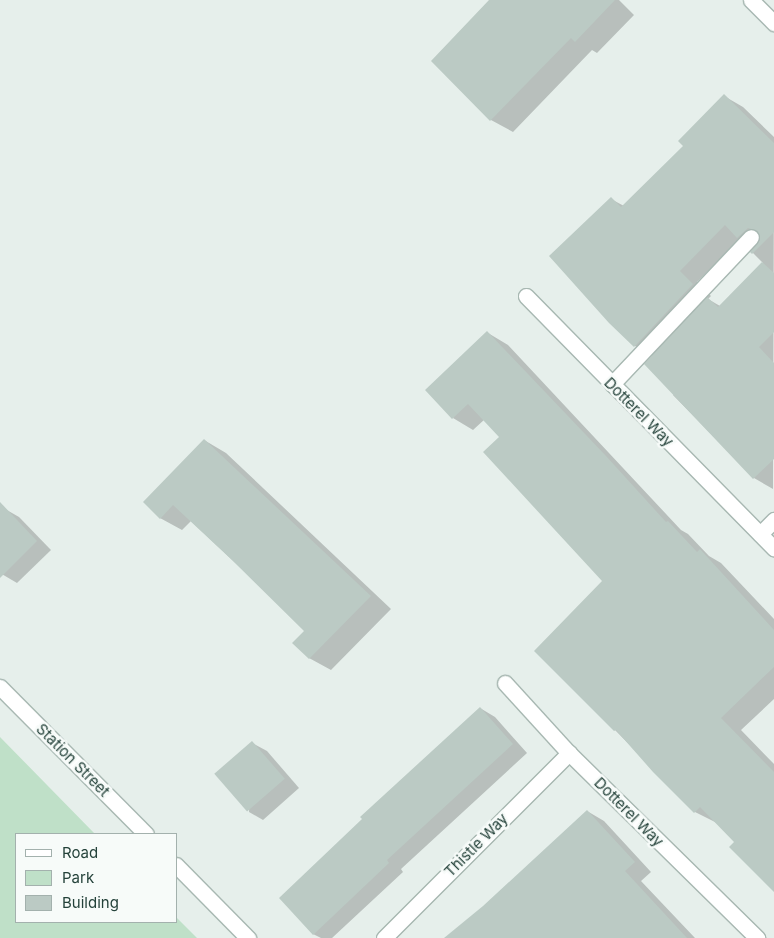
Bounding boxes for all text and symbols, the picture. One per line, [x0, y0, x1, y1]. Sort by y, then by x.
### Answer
street label: Dotterel Way [601, 374, 677, 450]
street label: Station Street [33, 720, 113, 800]
street label: Dotterel Way [591, 774, 667, 850]
street label: Thistle Way [441, 810, 511, 880]
legend [15, 833, 178, 923]
text: Road [62, 843, 98, 862]
text: Park [62, 868, 94, 887]
text: Building [62, 893, 119, 912]

